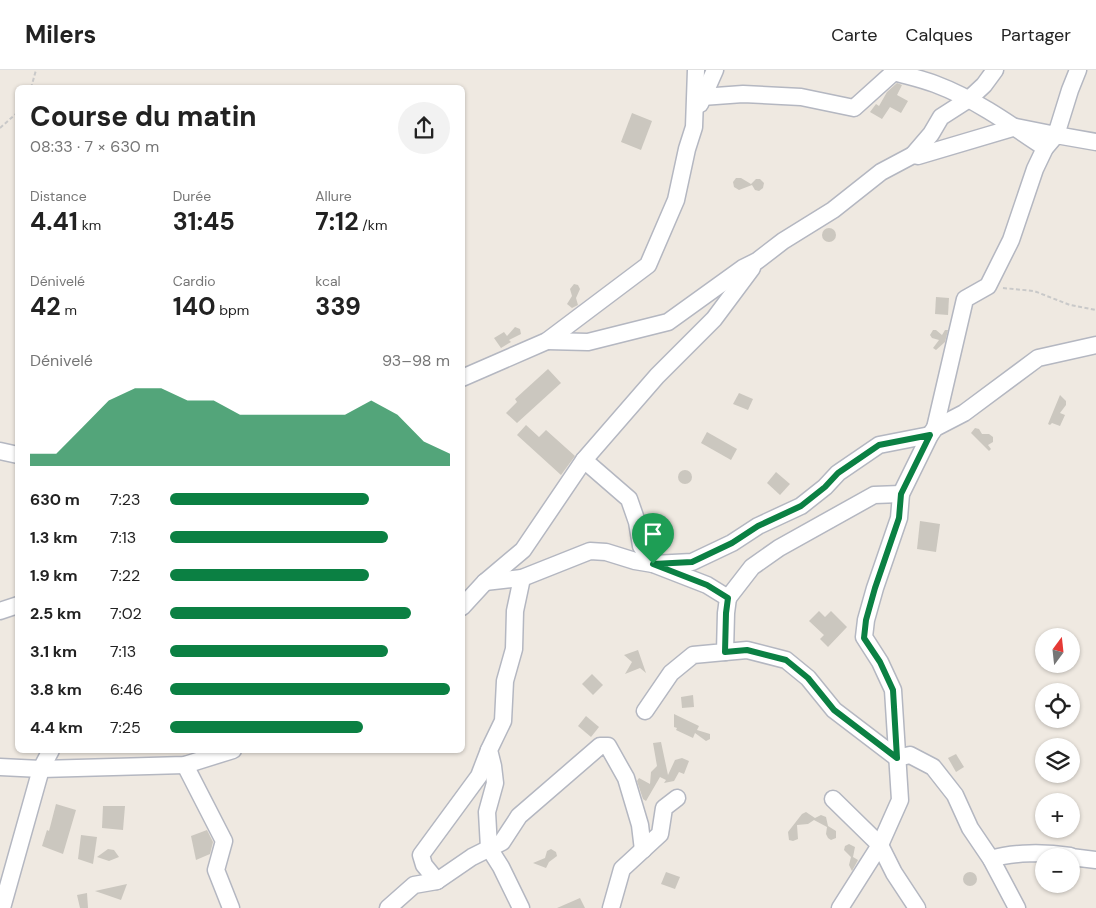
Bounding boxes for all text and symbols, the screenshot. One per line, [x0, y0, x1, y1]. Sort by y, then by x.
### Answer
text: Milers [25, 19, 96, 50]
text: Carte [831, 23, 878, 47]
text: Calques [906, 23, 973, 47]
text: Partager [1001, 23, 1071, 47]
text: Course du matin [30, 98, 257, 135]
button: share [398, 102, 450, 154]
text: 08:33 · 7 × 630 m [30, 136, 159, 157]
text: Distance [30, 187, 87, 205]
text: Durée [173, 187, 211, 205]
text: Allure [315, 187, 352, 205]
text: 4.41 [30, 205, 78, 238]
text: 31:45 [173, 205, 235, 238]
text: 7:12 [315, 205, 359, 238]
text: km [78, 216, 101, 234]
text: /km [359, 216, 387, 234]
text: Dénivelé [30, 272, 85, 290]
text: Cardio [173, 272, 216, 290]
text: kcal [315, 272, 341, 290]
text: 42 [30, 290, 61, 323]
text: 140 [173, 290, 216, 323]
text: 339 [315, 290, 361, 323]
text: m [61, 301, 77, 319]
text: bpm [216, 301, 249, 319]
text: Dénivelé [30, 350, 93, 371]
text: 93–98 m [382, 350, 450, 371]
text: 630 m [30, 489, 80, 510]
text: 7:23 [110, 489, 140, 510]
pin [632, 513, 674, 564]
icon: arrive [639, 520, 667, 548]
text: 1.3 km [30, 527, 78, 548]
text: 7:13 [110, 527, 136, 548]
text: 1.9 km [30, 565, 78, 586]
text: 7:22 [110, 565, 140, 586]
text: 2.5 km [30, 603, 81, 624]
text: 7:02 [110, 603, 142, 624]
north arrow [1035, 628, 1080, 672]
map controls [1035, 628, 1080, 893]
text: 3.1 km [30, 641, 77, 662]
text: 7:13 [110, 641, 136, 662]
text: 3.8 km [30, 679, 82, 700]
text: 6:46 [110, 679, 143, 700]
button: locate [1035, 683, 1080, 728]
text: 4.4 km [30, 717, 83, 738]
text: 7:25 [110, 717, 141, 738]
button: layers [1035, 738, 1080, 783]
button: + [1035, 793, 1080, 838]
button: − [1035, 848, 1080, 893]

